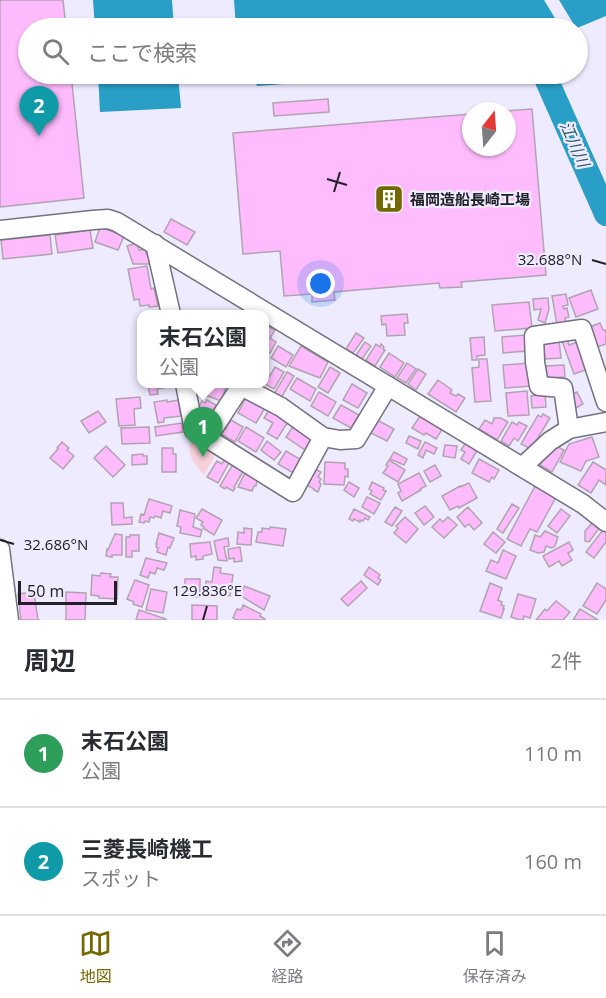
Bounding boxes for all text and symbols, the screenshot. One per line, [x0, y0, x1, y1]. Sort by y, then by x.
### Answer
search box [18, 18, 588, 84]
icon: search [39, 35, 72, 68]
text: ここで検索 [87, 37, 197, 67]
pin: 2 [20, 86, 58, 136]
north arrow [462, 102, 516, 156]
water label: 江川川 [555, 118, 596, 172]
building icon: 福岡造船長崎工場 [373, 183, 405, 215]
place label: 福岡造船長崎工場 [409, 189, 530, 209]
text: 32.688°N [518, 249, 582, 269]
your location [306, 269, 335, 298]
popup [137, 310, 269, 388]
text: 末石公園 [159, 321, 247, 351]
text: 公園 [159, 353, 199, 380]
pin: 1 [184, 408, 222, 457]
text: 32.686°N [24, 534, 88, 554]
scale bar [18, 578, 117, 606]
text: 50 m [27, 580, 64, 602]
text: 129.836°E [172, 580, 242, 600]
text: 周辺 [24, 642, 76, 678]
text: 2件 [551, 647, 582, 674]
text: 末石公園 [81, 725, 169, 755]
text: 1 [38, 740, 49, 767]
text: 110 m [524, 740, 582, 767]
text: 公園 [81, 757, 121, 784]
text: 三菱長崎機工 [81, 833, 213, 863]
text: 2 [38, 848, 49, 875]
text: 160 m [524, 848, 582, 875]
text: スポット [81, 865, 161, 892]
tab: 地図 [79, 927, 112, 987]
tab: 経路 [271, 927, 304, 987]
tab: 保存済み [463, 927, 527, 987]

